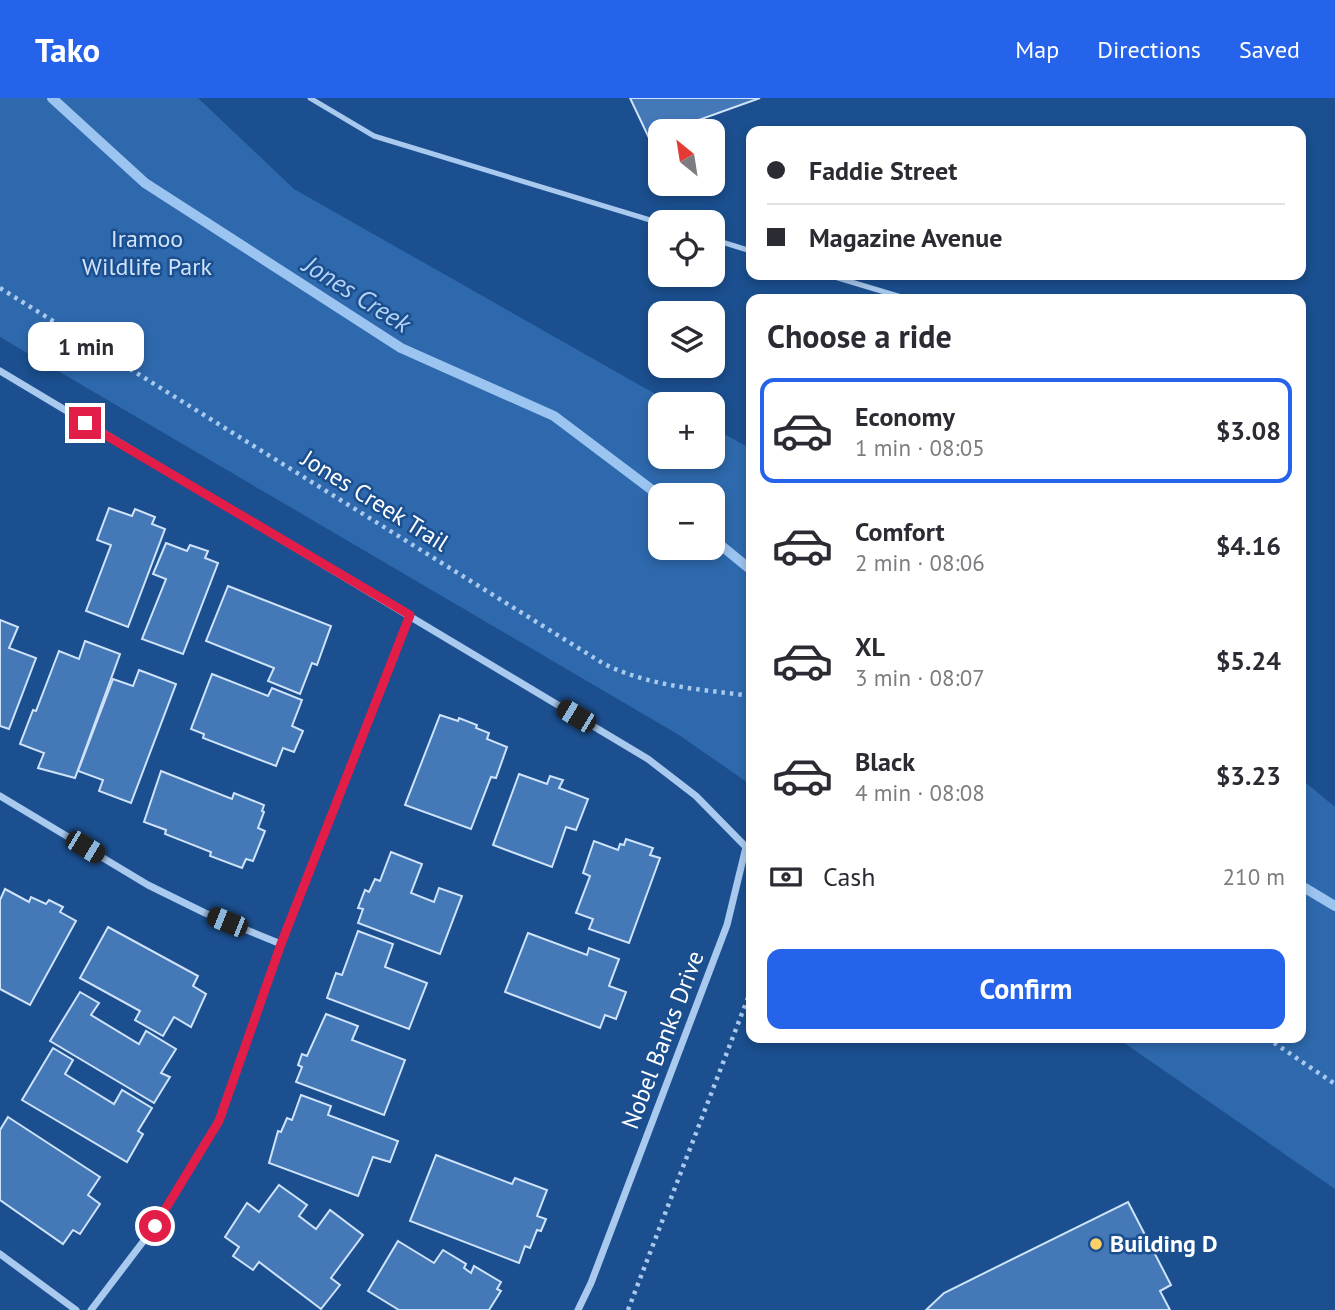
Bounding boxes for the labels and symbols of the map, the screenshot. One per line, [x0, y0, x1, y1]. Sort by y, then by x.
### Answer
north arrow [648, 119, 724, 196]
park label: Iramoo Wildlife Park [82, 223, 212, 282]
water label: Jones Creek [296, 247, 418, 340]
callout: 1 min [27, 322, 143, 370]
route end [69, 407, 101, 439]
street label: Jones Creek Trail [295, 442, 455, 558]
car [553, 696, 600, 736]
car [62, 827, 109, 867]
car [204, 904, 251, 940]
street label: Nobel Banks Drive [614, 946, 711, 1133]
route start [139, 1210, 171, 1242]
place label: Building D [1110, 1228, 1218, 1259]
marker: Building D [1088, 1236, 1104, 1252]

